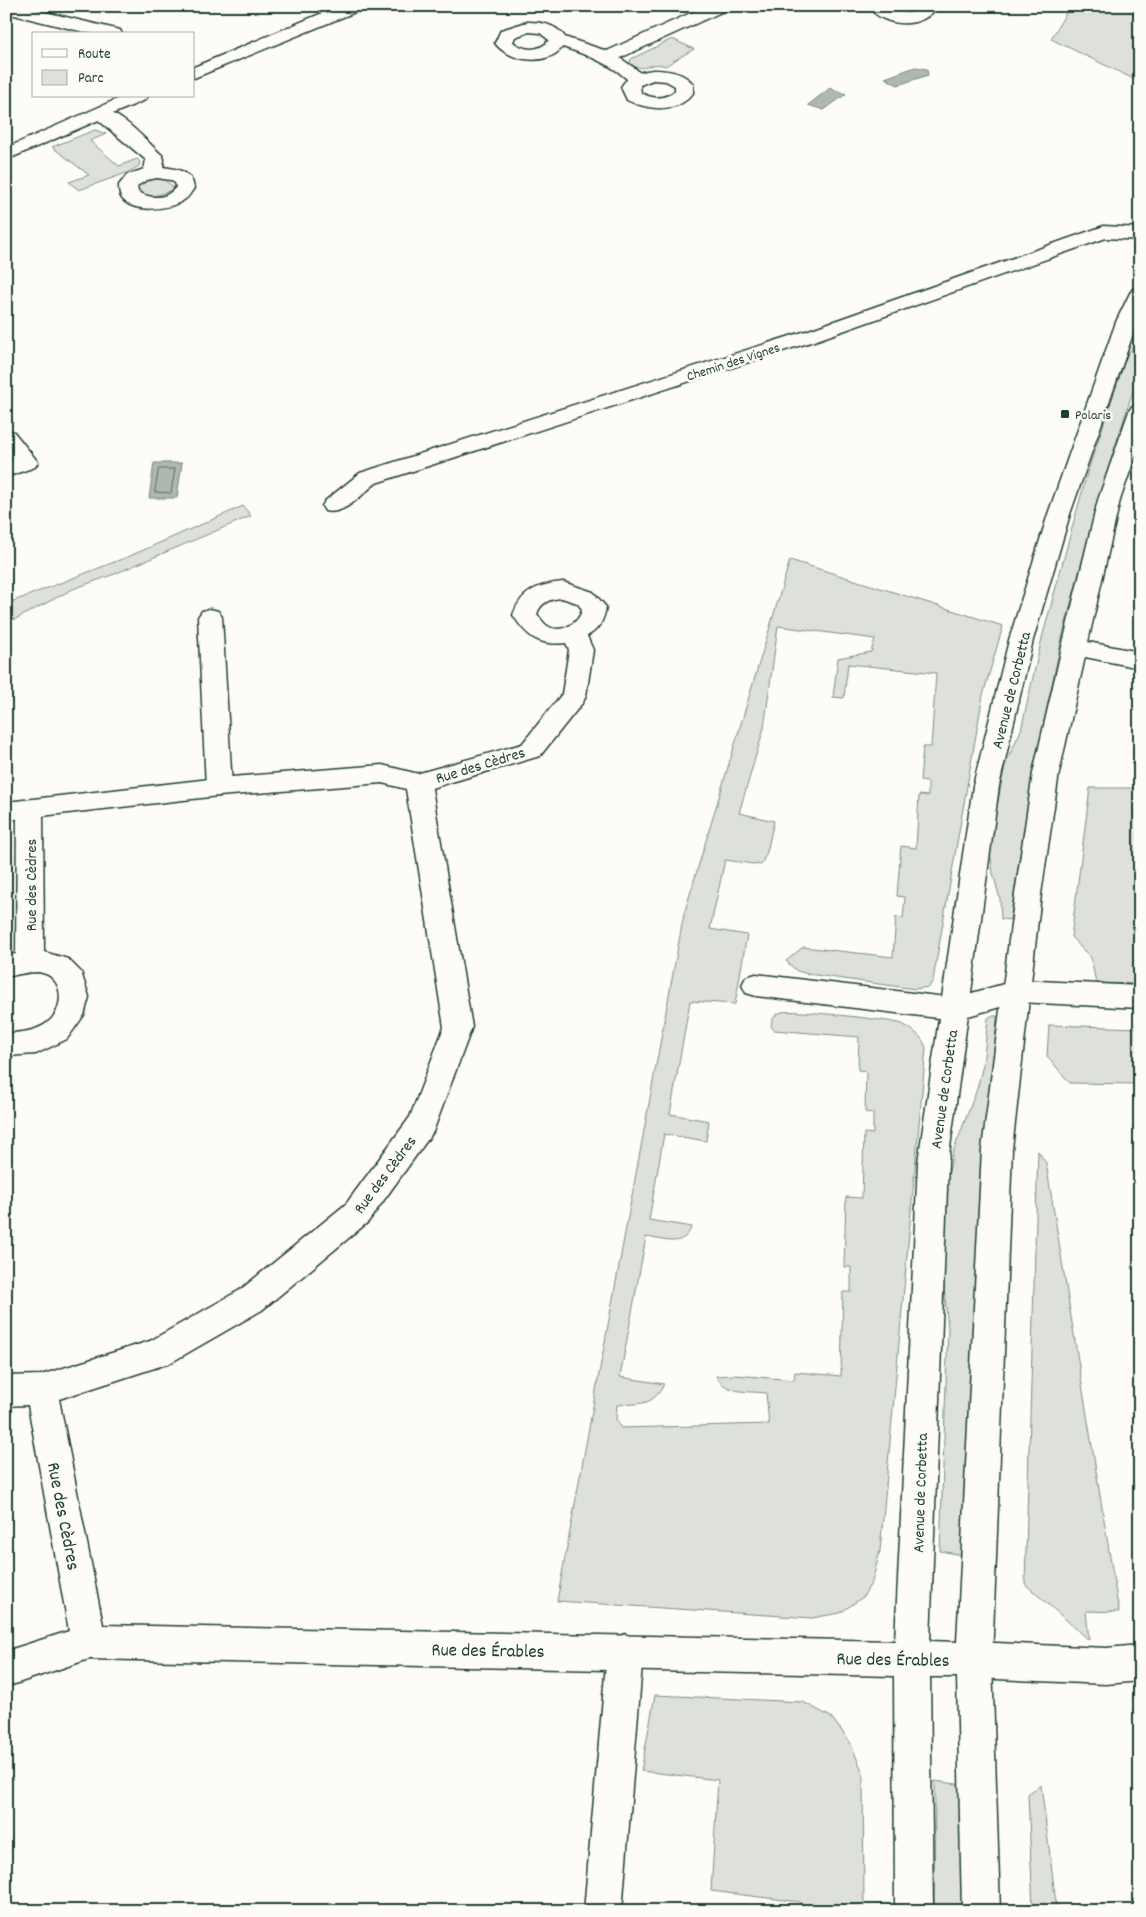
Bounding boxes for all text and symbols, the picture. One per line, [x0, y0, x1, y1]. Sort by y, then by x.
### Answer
legend [32, 32, 195, 98]
text: Route [78, 44, 111, 66]
text: Parc [78, 68, 103, 90]
street label: Chemin des Vignes [684, 338, 783, 387]
place label: Polaris [1075, 406, 1111, 426]
marker: Polaris [1059, 408, 1071, 420]
street label: Avenue de Corbetta [987, 629, 1038, 752]
street label: Rue des Cèdres [433, 742, 529, 791]
street label: Rue des Cèdres [21, 839, 44, 931]
street label: Avenue de Corbetta [926, 1028, 965, 1150]
street label: Rue des Cèdres [349, 1131, 423, 1219]
street label: Avenue de Corbetta [908, 1432, 935, 1553]
street label: Rue des Cèdres [38, 1460, 85, 1573]
street label: Rue des Érables [431, 1638, 545, 1667]
street label: Rue des Érables [836, 1647, 950, 1676]

